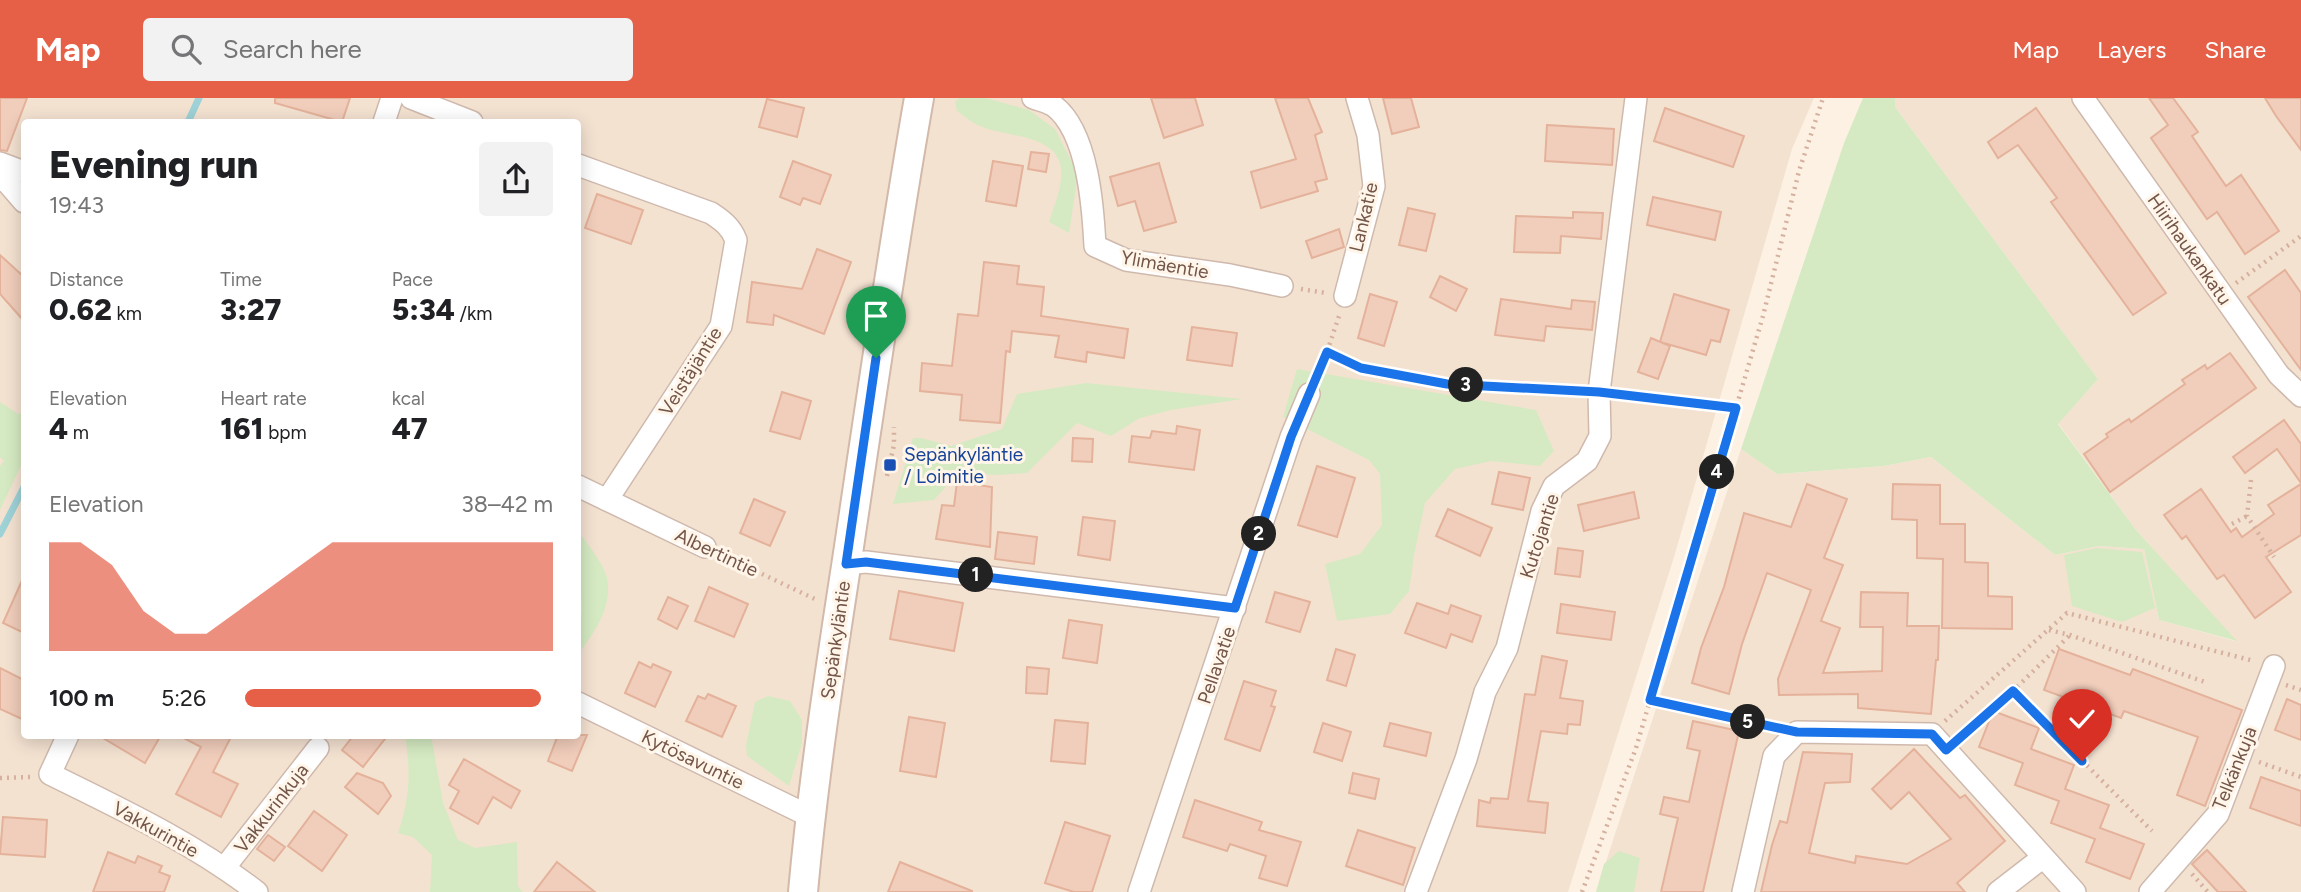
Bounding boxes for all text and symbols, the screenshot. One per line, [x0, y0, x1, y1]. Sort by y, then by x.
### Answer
search box [143, 18, 633, 81]
text: Map [35, 30, 101, 69]
icon: search [167, 30, 205, 68]
text: Search here [223, 33, 362, 65]
text: Map [2012, 35, 2059, 64]
text: Layers [2097, 35, 2166, 64]
text: Share [2204, 35, 2266, 64]
text: Evening run [49, 142, 258, 188]
button: share [479, 142, 553, 216]
street label: Lankatie [1344, 180, 1383, 254]
street label: Hiirihaukankatu [2143, 189, 2236, 309]
text: 19:43 [49, 191, 104, 219]
street label: Ylimäentie [1119, 245, 1211, 284]
text: Distance [49, 268, 123, 291]
text: Time [220, 268, 262, 291]
text: Pace [392, 268, 433, 291]
pin [846, 286, 906, 358]
text: 0.62 [49, 291, 112, 328]
text: 3:27 [220, 291, 281, 328]
text: 5:34 [392, 291, 455, 328]
icon: arrive [857, 297, 895, 335]
text: km [112, 302, 142, 325]
text: /km [455, 302, 492, 325]
street label: Veistäjäntie [654, 323, 727, 420]
pin: 3 [1448, 368, 1484, 402]
text: 3 [1460, 373, 1471, 396]
text: Elevation [49, 387, 127, 410]
text: Heart rate [220, 387, 307, 410]
text: kcal [392, 387, 425, 410]
text: 4 [49, 410, 68, 447]
text: 161 [220, 410, 263, 447]
text: 47 [392, 410, 428, 447]
text: m [68, 421, 89, 444]
text: bpm [263, 421, 307, 444]
place label: Sepänkyläntie / Loimitie [904, 443, 1023, 488]
pin: 4 [1700, 454, 1734, 490]
marker: Sepänkyläntie / Loimitie [882, 457, 898, 473]
text: 4 [1710, 460, 1723, 483]
text: Elevation [49, 490, 144, 518]
text: 38–42 m [461, 490, 553, 518]
street label: Kutojantie [1515, 491, 1564, 581]
pin: 2 [1242, 516, 1276, 551]
text: 2 [1253, 522, 1264, 545]
street label: Albertintie [672, 523, 762, 582]
pin: 1 [958, 558, 993, 592]
text: 1 [971, 563, 980, 586]
street label: Sepänkyläntie [816, 579, 855, 701]
street label: Pellavatie [1193, 623, 1240, 707]
text: 100 m [49, 684, 114, 712]
text: 5:26 [161, 684, 206, 712]
pin [2052, 689, 2112, 761]
icon: check [2063, 700, 2101, 738]
pin: 5 [1730, 704, 1766, 740]
text: 5 [1742, 710, 1753, 733]
street label: Telkänkuja [2207, 723, 2262, 813]
street label: Kytösavuntie [638, 725, 748, 794]
street label: Vakkurinkuja [229, 759, 313, 858]
street label: Vakkurintie [109, 796, 203, 862]

